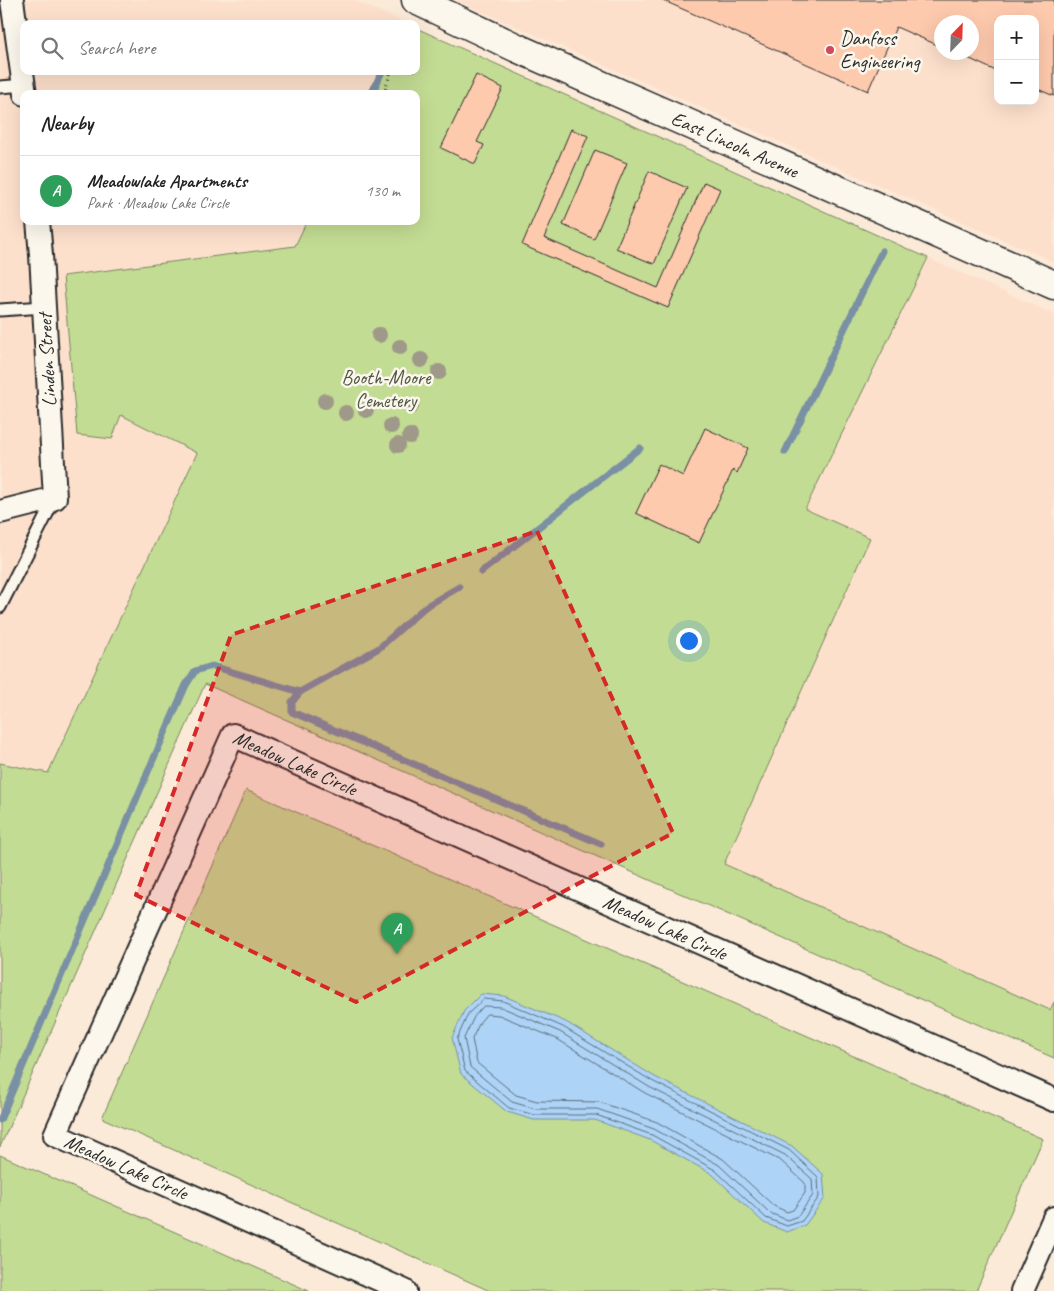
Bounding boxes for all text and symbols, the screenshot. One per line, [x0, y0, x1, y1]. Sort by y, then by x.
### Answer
north arrow [934, 15, 979, 60]
map controls [994, 15, 1039, 105]
button: + [994, 15, 1039, 60]
search box [20, 20, 420, 75]
place label: Danfoss Engineering [840, 26, 921, 74]
icon: search [38, 34, 66, 62]
text: Search here [78, 36, 155, 60]
marker: Danfoss Engineering [824, 44, 836, 56]
button: − [994, 60, 1039, 105]
street label: East Lincoln Avenue [667, 105, 804, 184]
text: Nearby [40, 110, 93, 136]
text: Meadowlake Apartments [87, 169, 247, 193]
text: A [52, 181, 60, 201]
text: 130 m [366, 181, 400, 201]
text: Park · Meadow Lake Circle [87, 193, 229, 213]
street label: Linden Street [32, 309, 62, 407]
park label: Booth-Moore Cemetery [342, 365, 432, 413]
your location [676, 628, 702, 654]
street label: Meadow Lake Circle [230, 724, 362, 802]
street label: Meadow Lake Circle [600, 889, 732, 966]
pin: A [381, 913, 413, 954]
street label: Meadow Lake Circle [60, 1129, 193, 1206]

